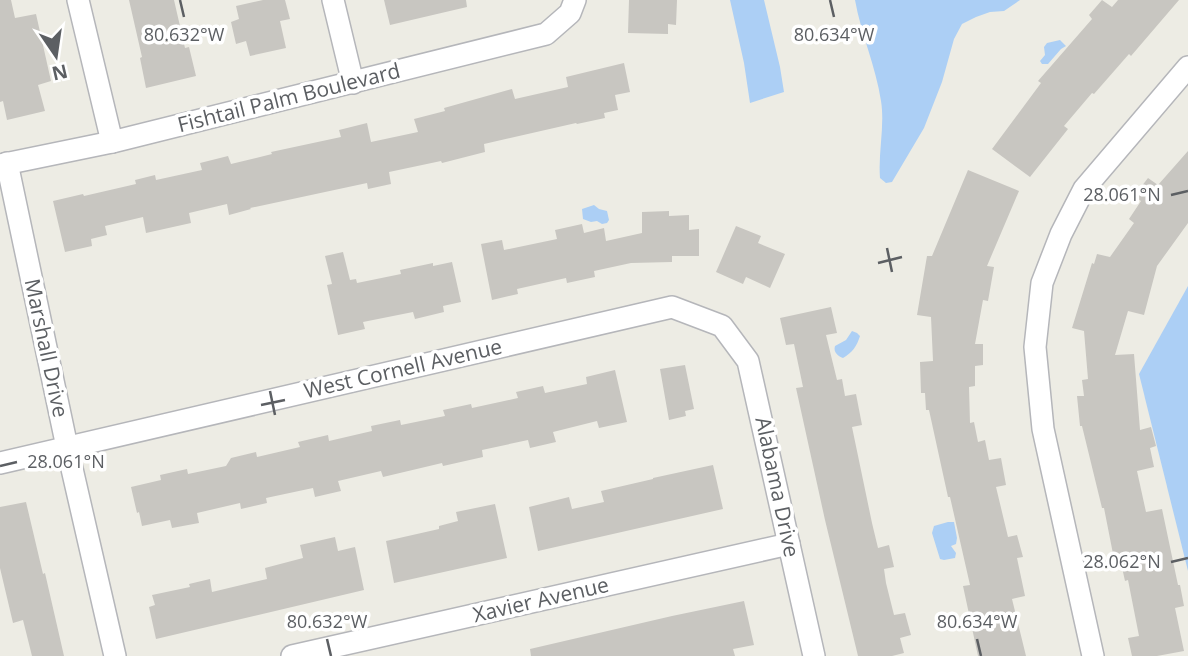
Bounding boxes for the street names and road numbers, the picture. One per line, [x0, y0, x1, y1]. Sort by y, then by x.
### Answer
street label: Fishtail Palm Boulevard [175, 56, 403, 138]
street label: Marshall Drive [19, 276, 75, 420]
street label: West Cornell Avenue [301, 332, 505, 404]
street label: Alabama Drive [749, 414, 807, 560]
street label: Xavier Avenue [470, 570, 611, 628]

